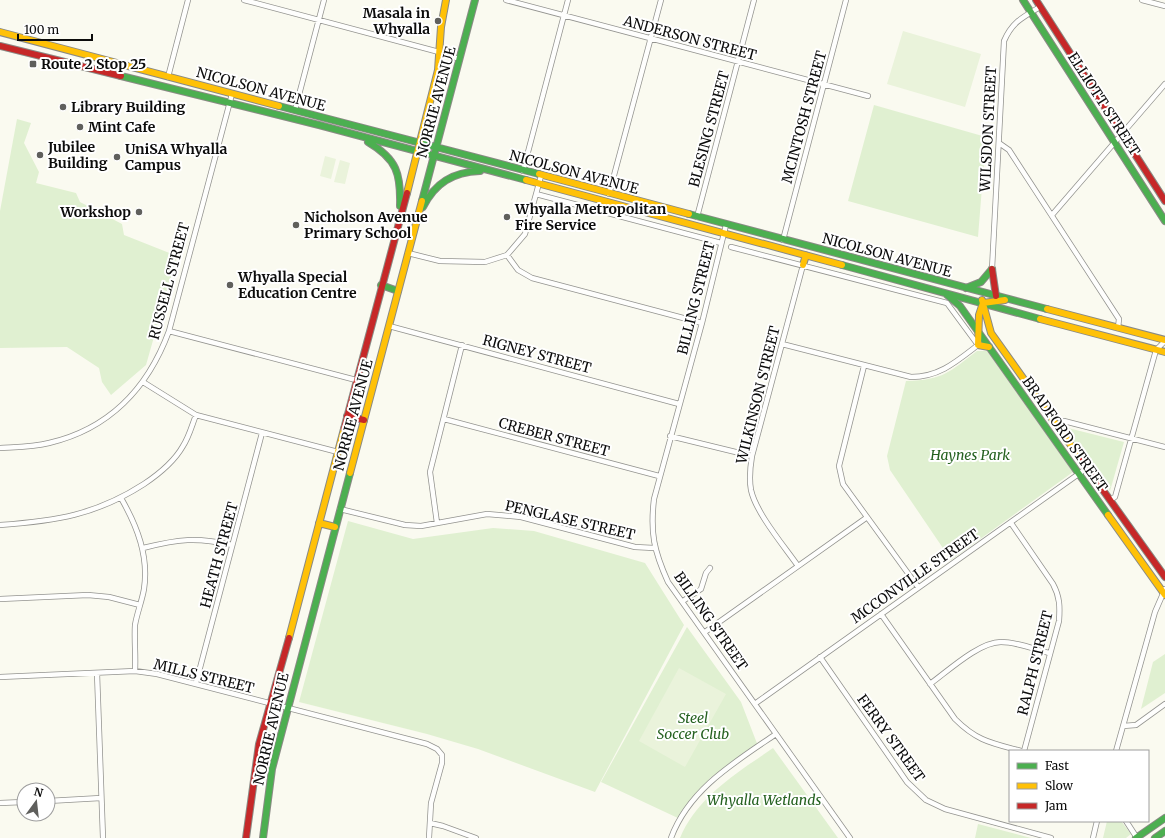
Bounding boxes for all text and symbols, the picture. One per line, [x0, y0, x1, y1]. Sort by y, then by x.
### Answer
place label: Masala in Whyalla [363, 4, 430, 38]
street label: ANDERSON STREET [620, 11, 759, 65]
scale bar [18, 16, 92, 42]
marker: Masala in Whyalla [433, 16, 443, 26]
text: 100 m [24, 22, 59, 37]
street label: NORRIE AVENUE [412, 44, 460, 160]
street label: MCINTOSH STREET [778, 48, 830, 185]
street label: ELLIOTT STREET [1064, 49, 1144, 159]
place label: Route 2 Stop 25 [41, 55, 146, 73]
marker: Route 2 Stop 25 [28, 59, 38, 69]
street label: NICOLSON AVENUE [194, 63, 328, 115]
street label: WILSDON STREET [976, 65, 1000, 194]
street label: BLESING STREET [685, 69, 733, 189]
place label: Library Building [71, 98, 185, 116]
marker: Library Building [58, 102, 68, 112]
place label: Mint Cafe [88, 118, 156, 136]
marker: Mint Cafe [75, 122, 85, 132]
place label: Jubilee Building [47, 138, 108, 172]
place label: UniSA Whyalla Campus [125, 140, 228, 174]
street label: NICOLSON AVENUE [507, 146, 641, 198]
marker: Jubilee Building [35, 150, 45, 160]
marker: UniSA Whyalla Campus [112, 152, 122, 162]
place label: Whyalla Metropolitan Fire Service [514, 200, 667, 234]
place label: Workshop [59, 203, 131, 221]
marker: Workshop [134, 207, 144, 217]
place label: Nicholson Avenue Primary School [304, 208, 428, 242]
marker: Whyalla Metropolitan Fire Service [502, 212, 512, 222]
street label: RUSSELL STREET [145, 220, 193, 341]
marker: Nicholson Avenue Primary School [291, 220, 301, 230]
street label: NICOLSON AVENUE [820, 229, 954, 281]
street label: BILLING STREET [673, 239, 719, 357]
place label: Whyalla Special Education Centre [237, 268, 357, 302]
marker: Whyalla Special Education Centre [225, 280, 235, 290]
street label: WILKINSON STREET [732, 324, 784, 467]
street label: RIGNEY STREET [481, 331, 594, 377]
street label: NORRIE AVENUE [329, 357, 377, 473]
street label: BRADFORD STREET [1018, 373, 1112, 495]
street label: CREBER STREET [497, 414, 612, 461]
park label: Haynes Park [929, 446, 1010, 464]
street label: PENGLASE STREET [503, 496, 637, 544]
street label: HEATH STREET [196, 500, 242, 610]
street label: MCCONVILLE STREET [848, 525, 983, 627]
street label: BILLING STREET [670, 568, 752, 674]
street label: RALPH STREET [1013, 609, 1057, 717]
street label: MILLS STREET [152, 655, 256, 697]
street label: NORRIE AVENUE [249, 671, 293, 787]
street label: FERRY STREET [853, 691, 929, 786]
park label: Steel Soccer Club [657, 709, 729, 743]
legend [1009, 750, 1149, 822]
text: Fast [1045, 758, 1069, 773]
text: Slow [1045, 778, 1074, 793]
north arrow [16, 782, 56, 822]
text: N [33, 784, 45, 800]
park label: Whyalla Wetlands [707, 791, 822, 809]
text: Jam [1044, 798, 1068, 813]

